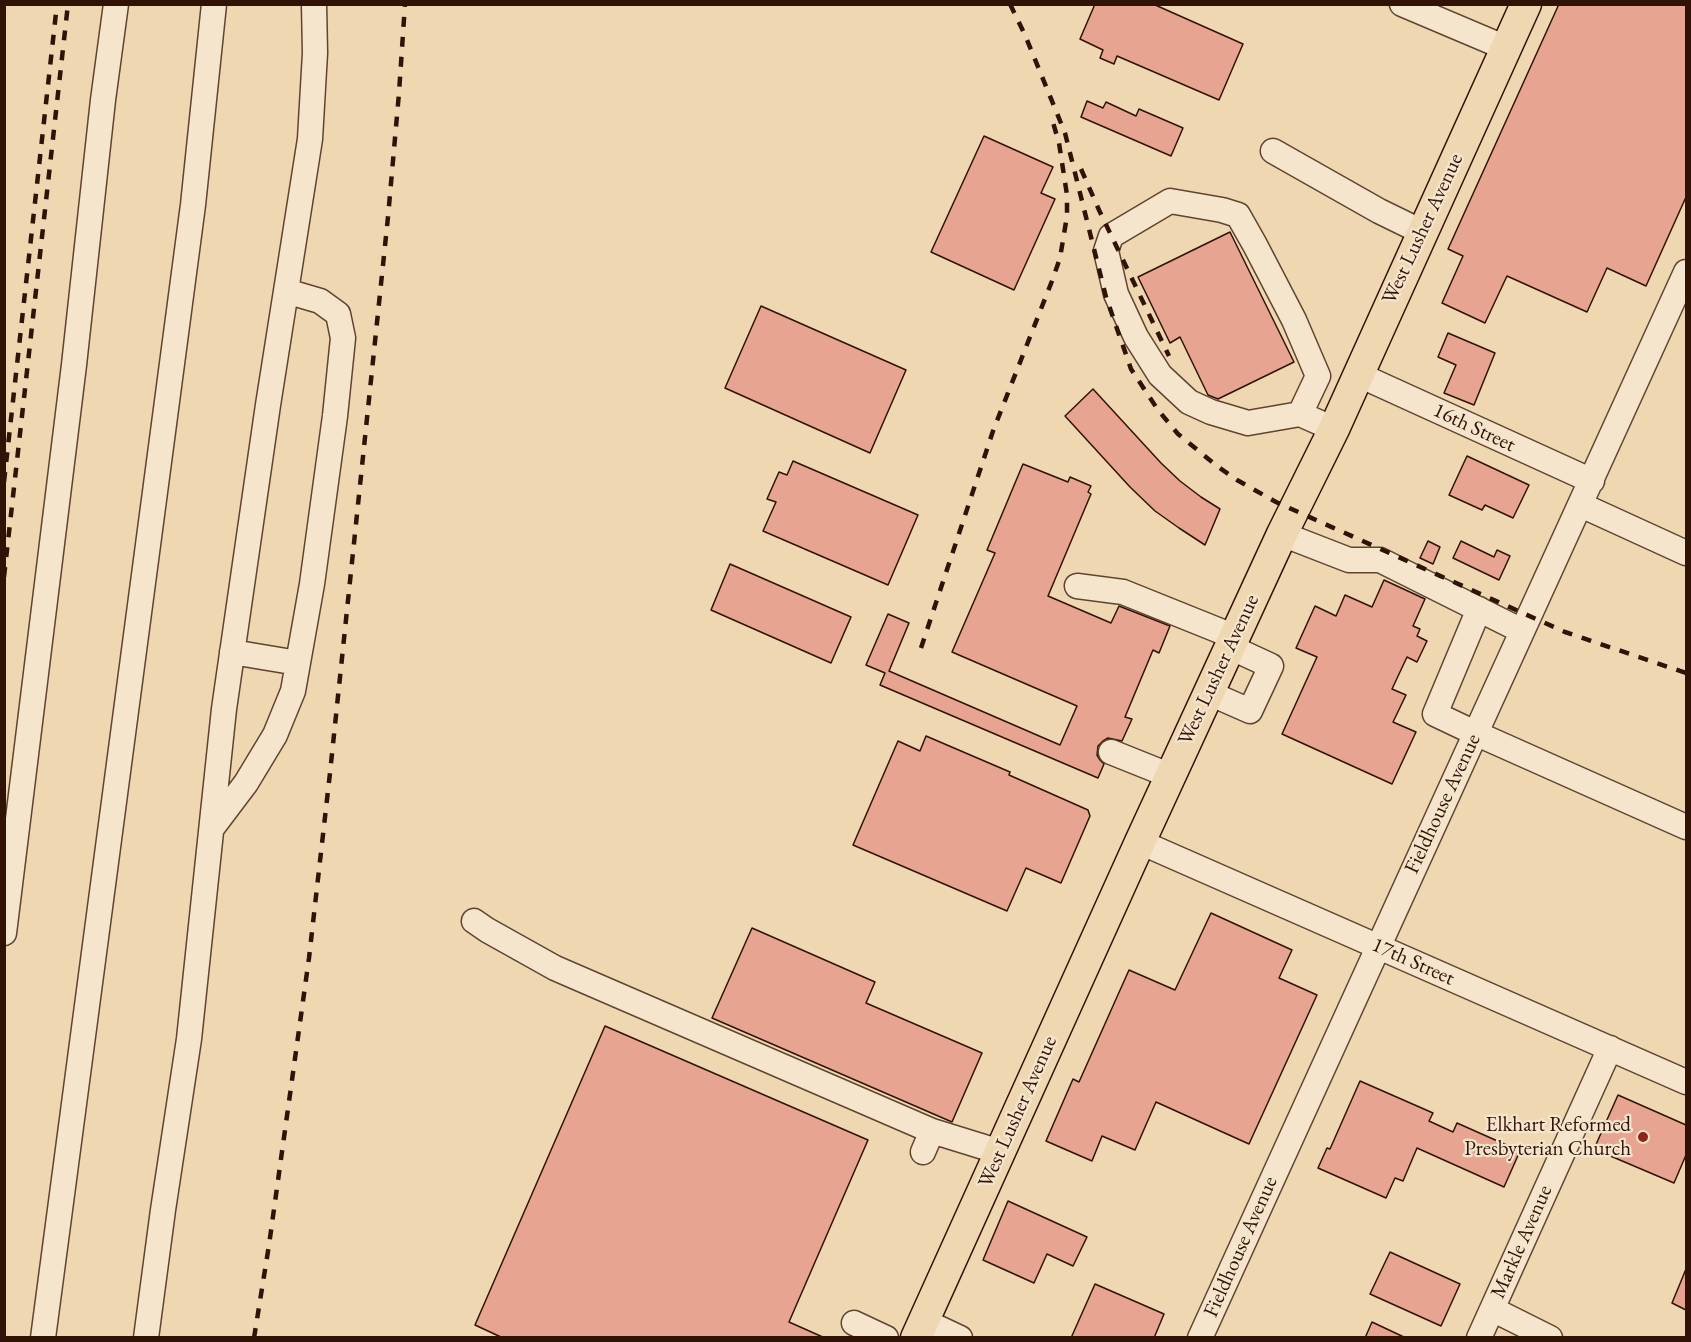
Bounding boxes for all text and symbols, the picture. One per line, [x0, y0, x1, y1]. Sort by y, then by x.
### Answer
street label: West Lusher Avenue [1377, 150, 1469, 308]
street label: 16th Street [1429, 398, 1519, 458]
street label: West Lusher Avenue [1173, 591, 1265, 749]
street label: Fieldhouse Avenue [1400, 730, 1486, 878]
street label: 17th Street [1368, 933, 1458, 991]
street label: West Lusher Avenue [973, 1032, 1063, 1192]
place label: Elkhart Reformed Presbyterian Church [1464, 1112, 1631, 1162]
marker: Elkhart Reformed Presbyterian Church [1636, 1130, 1650, 1144]
street label: Fieldhouse Avenue [1199, 1173, 1283, 1321]
street label: Markle Avenue [1486, 1181, 1558, 1303]

